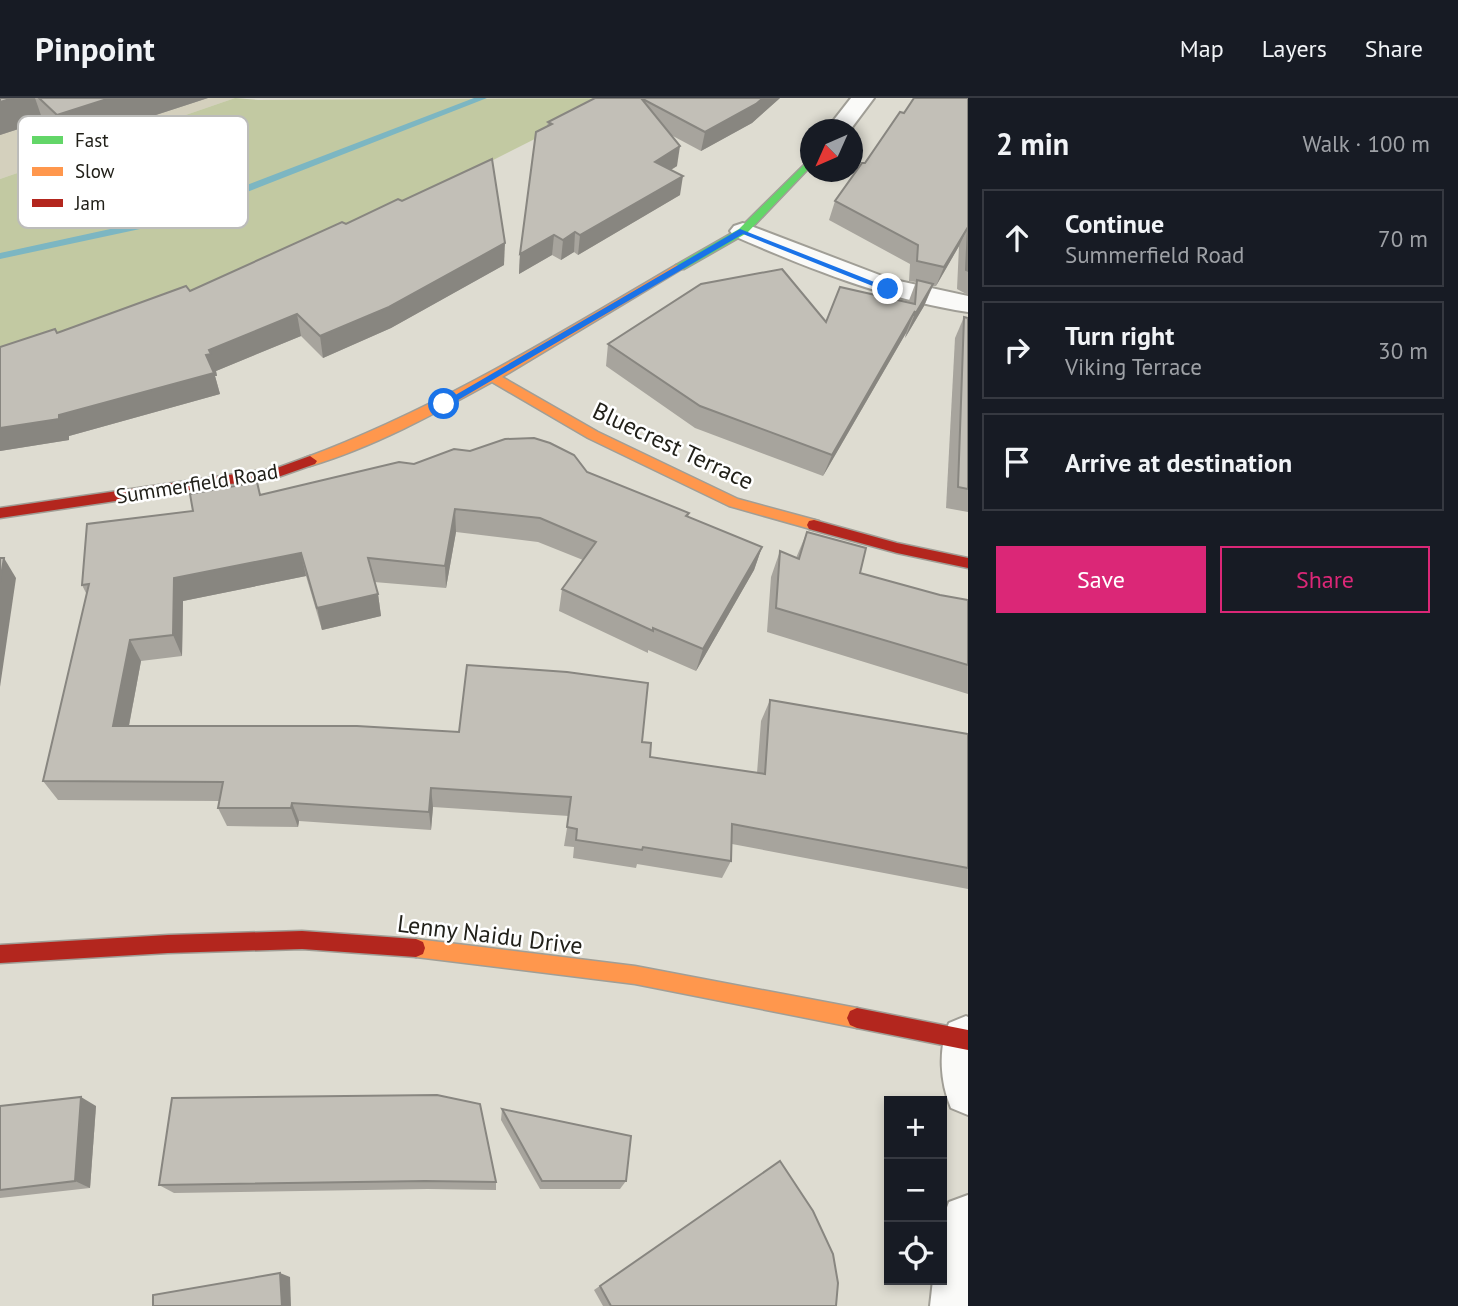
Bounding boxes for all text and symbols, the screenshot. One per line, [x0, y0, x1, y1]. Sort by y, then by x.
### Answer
text: Pinpoint [35, 27, 155, 70]
text: Map [1180, 33, 1224, 64]
text: Layers [1262, 33, 1327, 64]
text: Share [1365, 33, 1423, 64]
legend [18, 116, 248, 228]
north arrow [800, 119, 863, 182]
text: 2 min [996, 124, 1069, 163]
text: Fast [75, 128, 109, 152]
text: Walk · 100 m [1303, 129, 1430, 158]
text: Slow [75, 159, 115, 183]
text: Jam [74, 191, 105, 215]
text: Continue [1065, 207, 1164, 240]
icon: ahead [998, 219, 1036, 257]
text: 70 m [1378, 224, 1428, 253]
text: Summerfield Road [1065, 240, 1245, 269]
route end [872, 273, 903, 304]
text: Turn right [1065, 319, 1174, 352]
icon: right [998, 331, 1036, 369]
text: 30 m [1378, 336, 1428, 365]
text: Viking Terrace [1065, 352, 1202, 381]
route start [428, 388, 459, 419]
street label: Bluecrest Terrace [588, 395, 759, 496]
icon: arrive [998, 443, 1036, 481]
text: Arrive at destination [1065, 446, 1292, 479]
street label: Summerfield Road [114, 457, 280, 510]
button: Save [996, 546, 1206, 613]
button: Share [1220, 546, 1430, 613]
street label: Lenny Naidu Drive [396, 908, 585, 961]
map controls [884, 1096, 947, 1285]
button: + [884, 1096, 947, 1159]
button: − [884, 1159, 947, 1222]
button: locate [884, 1222, 947, 1285]

